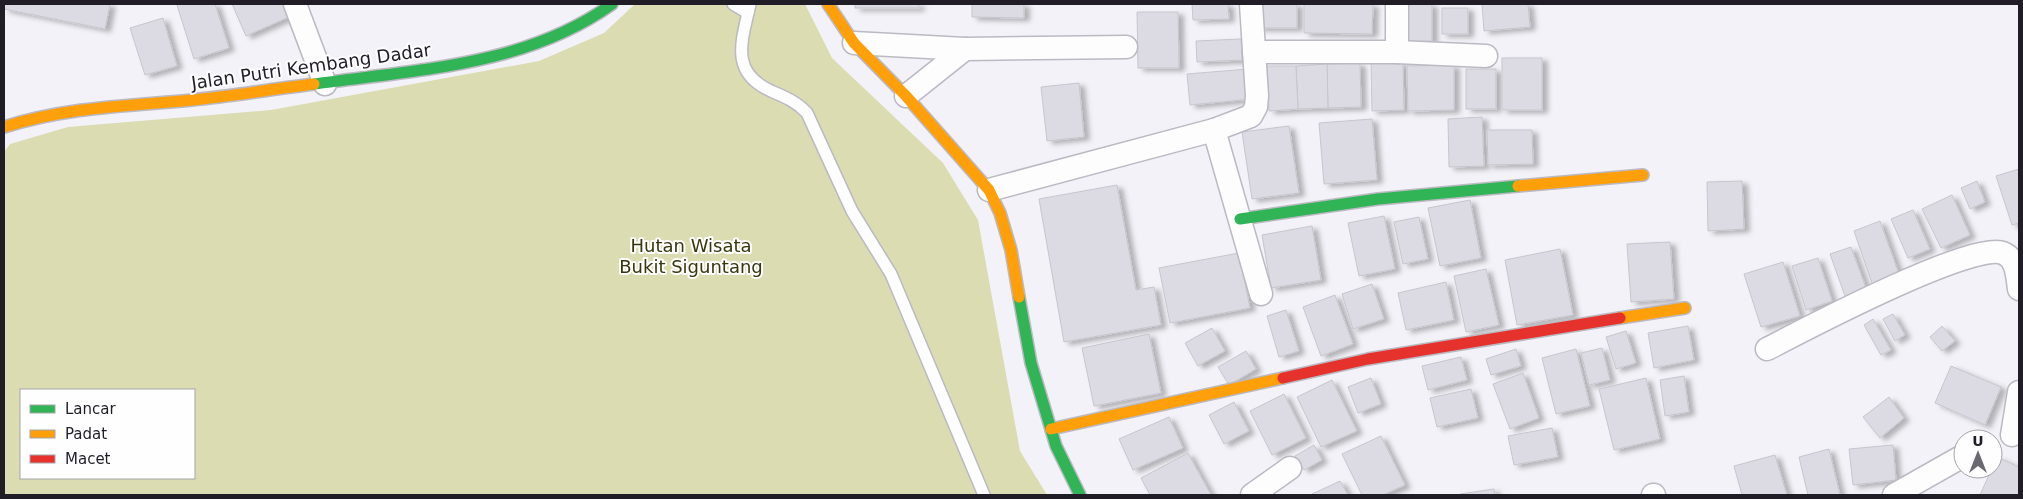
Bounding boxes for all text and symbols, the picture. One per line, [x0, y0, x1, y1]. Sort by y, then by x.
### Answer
street label: Jalan Putri Kembang Dadar [189, 39, 433, 93]
park label: Hutan Wisata Bukit Siguntang [619, 235, 763, 277]
legend [20, 389, 195, 479]
text: Lancar [65, 400, 116, 418]
text: Padat [65, 425, 107, 443]
north arrow [1953, 429, 2003, 479]
text: U [1972, 433, 1984, 449]
text: Macet [65, 450, 111, 468]

